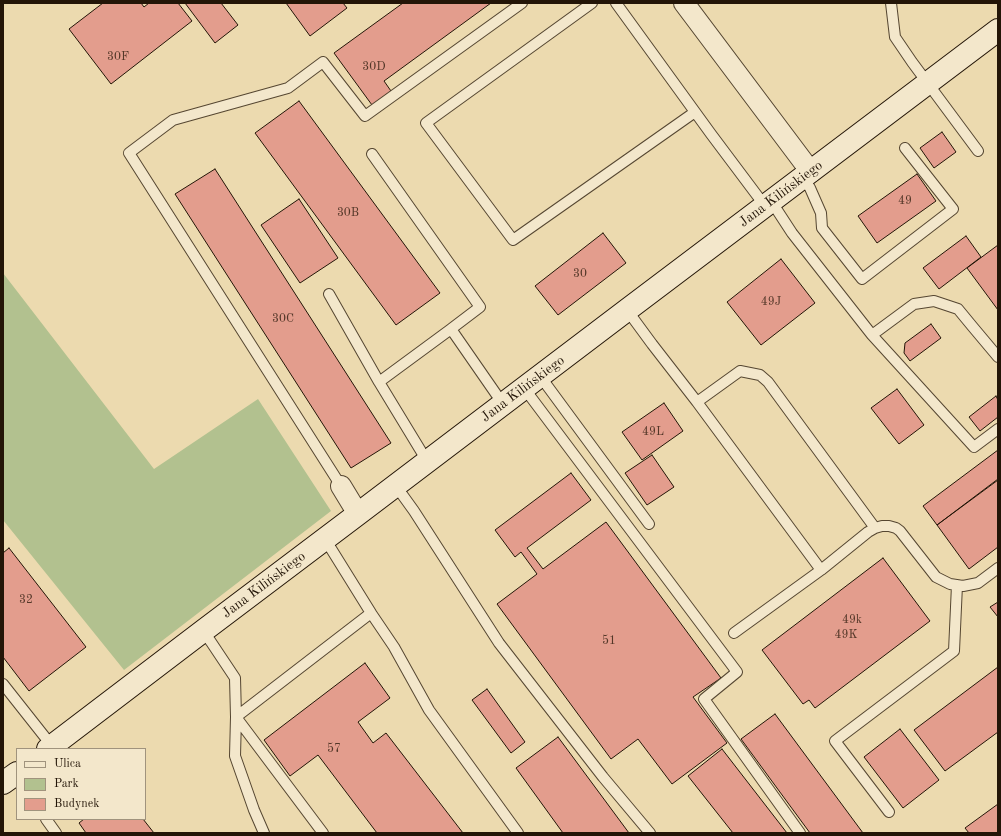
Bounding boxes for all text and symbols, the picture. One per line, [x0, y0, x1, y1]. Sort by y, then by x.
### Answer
house number: 30F [107, 50, 129, 64]
house number: 30D [362, 60, 386, 74]
street label: Jana Kilińskiego [736, 157, 826, 231]
house number: 49 [898, 194, 912, 208]
house number: 30B [337, 206, 359, 220]
house number: 30 [573, 267, 587, 281]
house number: 49J [761, 295, 781, 309]
house number: 30C [272, 312, 294, 326]
street label: Jana Kilińskiego [478, 352, 568, 426]
house number: 49L [642, 425, 664, 439]
street label: Jana Kilińskiego [219, 548, 309, 622]
house number: 32 [19, 593, 33, 607]
house number: 49k [842, 613, 862, 627]
house number: 49K [835, 628, 857, 642]
house number: 51 [602, 634, 616, 648]
house number: 57 [327, 742, 341, 756]
legend [16, 748, 146, 820]
text: Ulica [54, 758, 81, 770]
text: Park [54, 778, 79, 790]
text: Budynek [54, 798, 100, 810]

